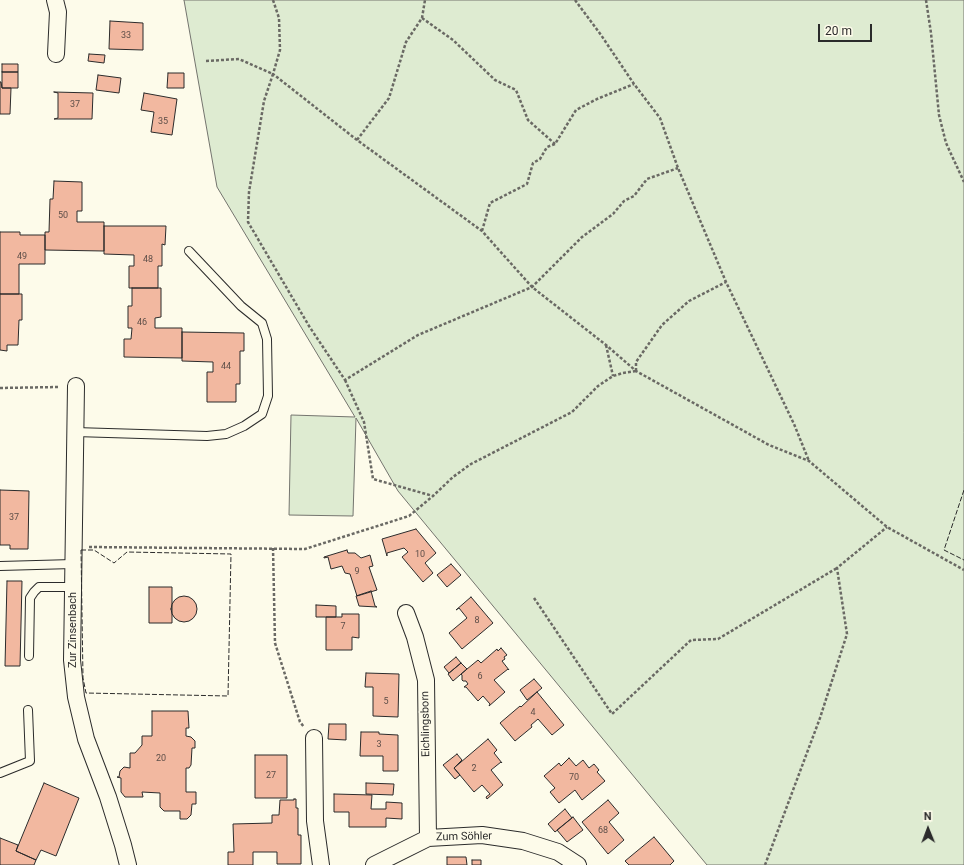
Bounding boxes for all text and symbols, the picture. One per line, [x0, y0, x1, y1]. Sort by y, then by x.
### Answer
scale bar [820, 16, 874, 42]
text: 20 m [825, 24, 852, 38]
house number: 33 [121, 31, 131, 41]
house number: 37 [70, 100, 80, 110]
house number: 35 [158, 117, 168, 127]
house number: 50 [58, 211, 68, 221]
house number: 49 [17, 252, 27, 262]
house number: 48 [143, 255, 153, 265]
house number: 46 [137, 318, 147, 328]
house number: 44 [221, 362, 231, 372]
house number: 37 [9, 513, 19, 523]
house number: 10 [415, 550, 425, 560]
house number: 9 [354, 567, 360, 577]
street label: Zur Zinsenbach [66, 592, 80, 668]
house number: 8 [474, 616, 480, 626]
house number: 7 [340, 622, 346, 632]
house number: 6 [477, 672, 483, 682]
street label: Eichlingsborn [419, 691, 433, 757]
house number: 5 [383, 697, 389, 707]
house number: 4 [530, 708, 536, 718]
house number: 3 [376, 740, 382, 750]
house number: 20 [156, 754, 166, 764]
house number: 2 [471, 764, 477, 774]
house number: 27 [266, 771, 276, 781]
house number: 70 [569, 773, 579, 783]
north arrow [908, 809, 948, 849]
text: N [924, 810, 932, 823]
house number: 68 [598, 826, 608, 836]
street label: Zum Söhler [436, 830, 492, 844]

